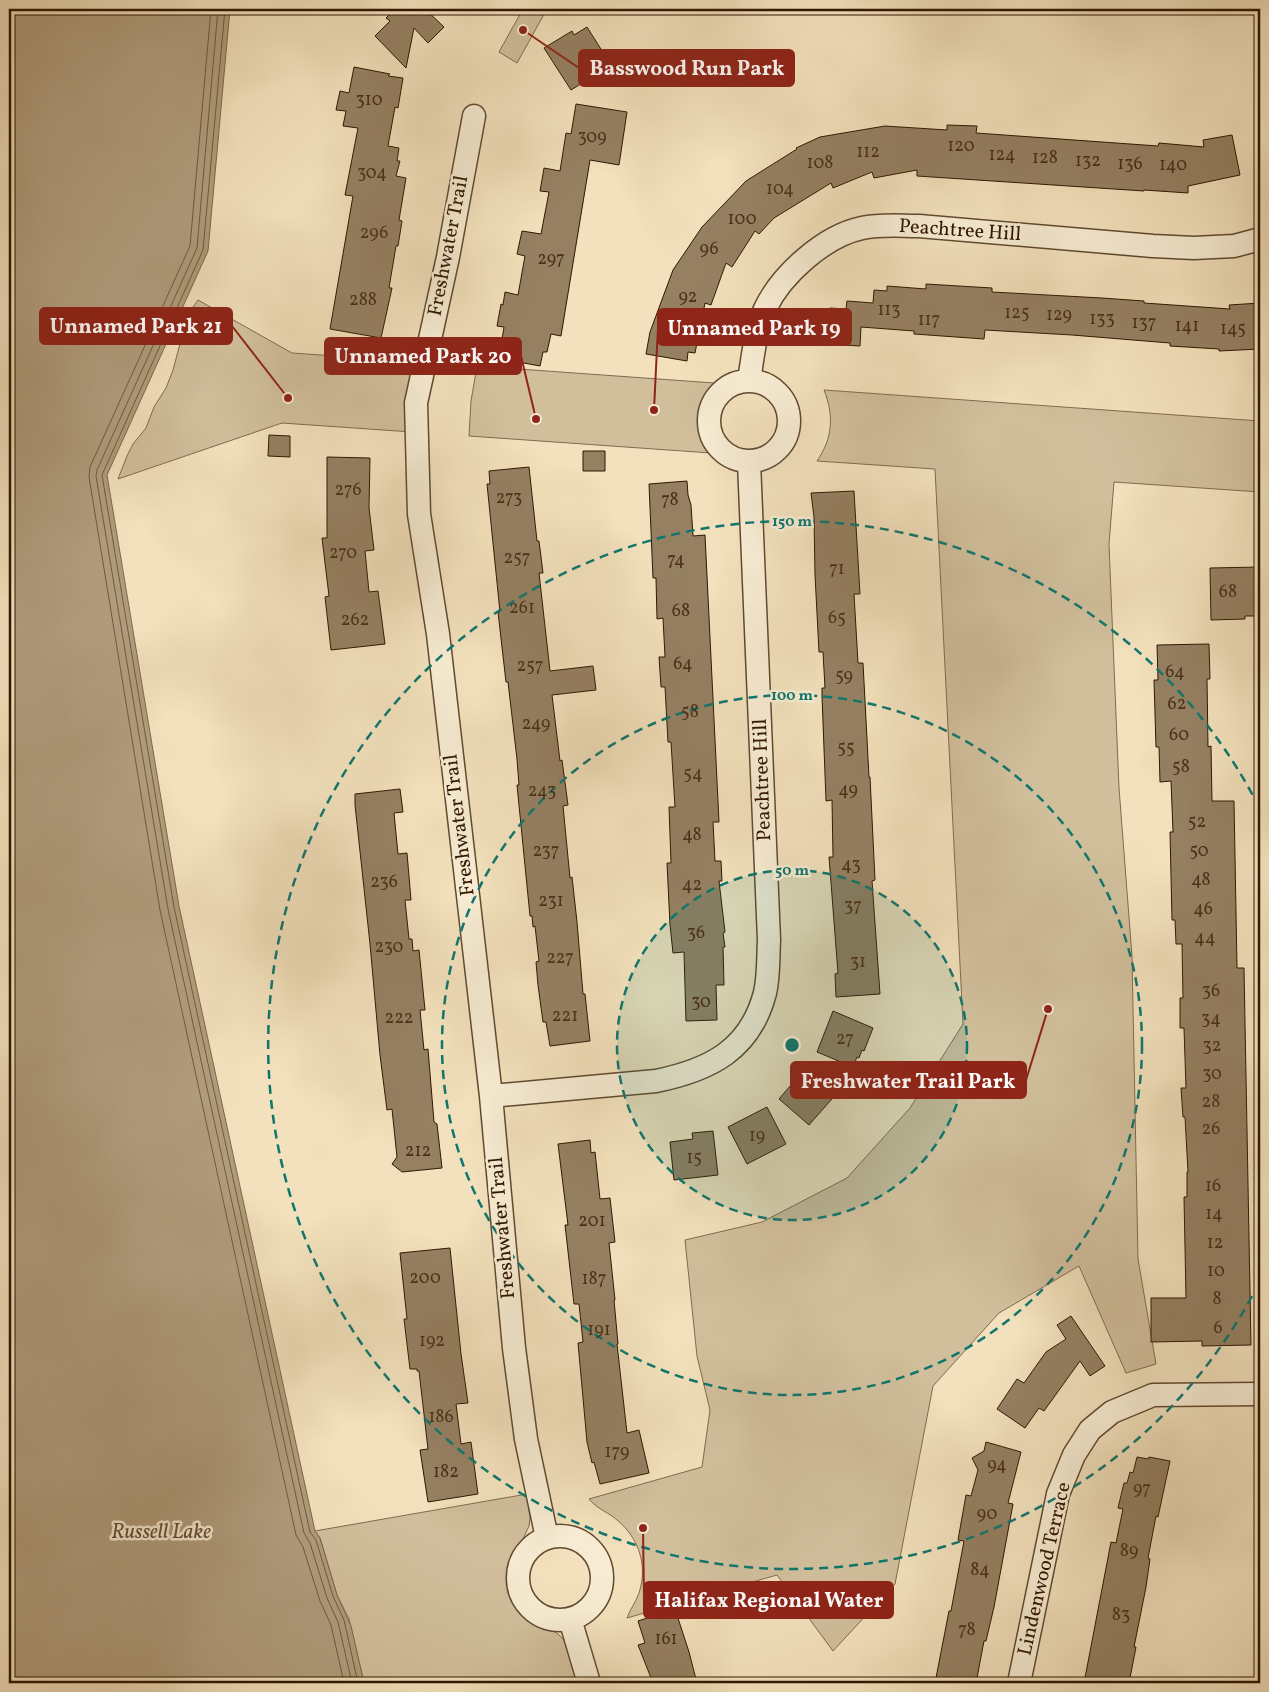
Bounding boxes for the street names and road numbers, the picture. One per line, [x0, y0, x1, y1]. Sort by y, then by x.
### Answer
street label: Freshwater Trail [422, 173, 476, 319]
street label: Peachtree Hill [898, 213, 1022, 249]
street label: Peachtree Hill [747, 718, 779, 842]
street label: Freshwater Trail [437, 752, 483, 897]
street label: Freshwater Trail [483, 1156, 523, 1300]
street label: Lindenwood Terrace [1011, 1480, 1079, 1658]

